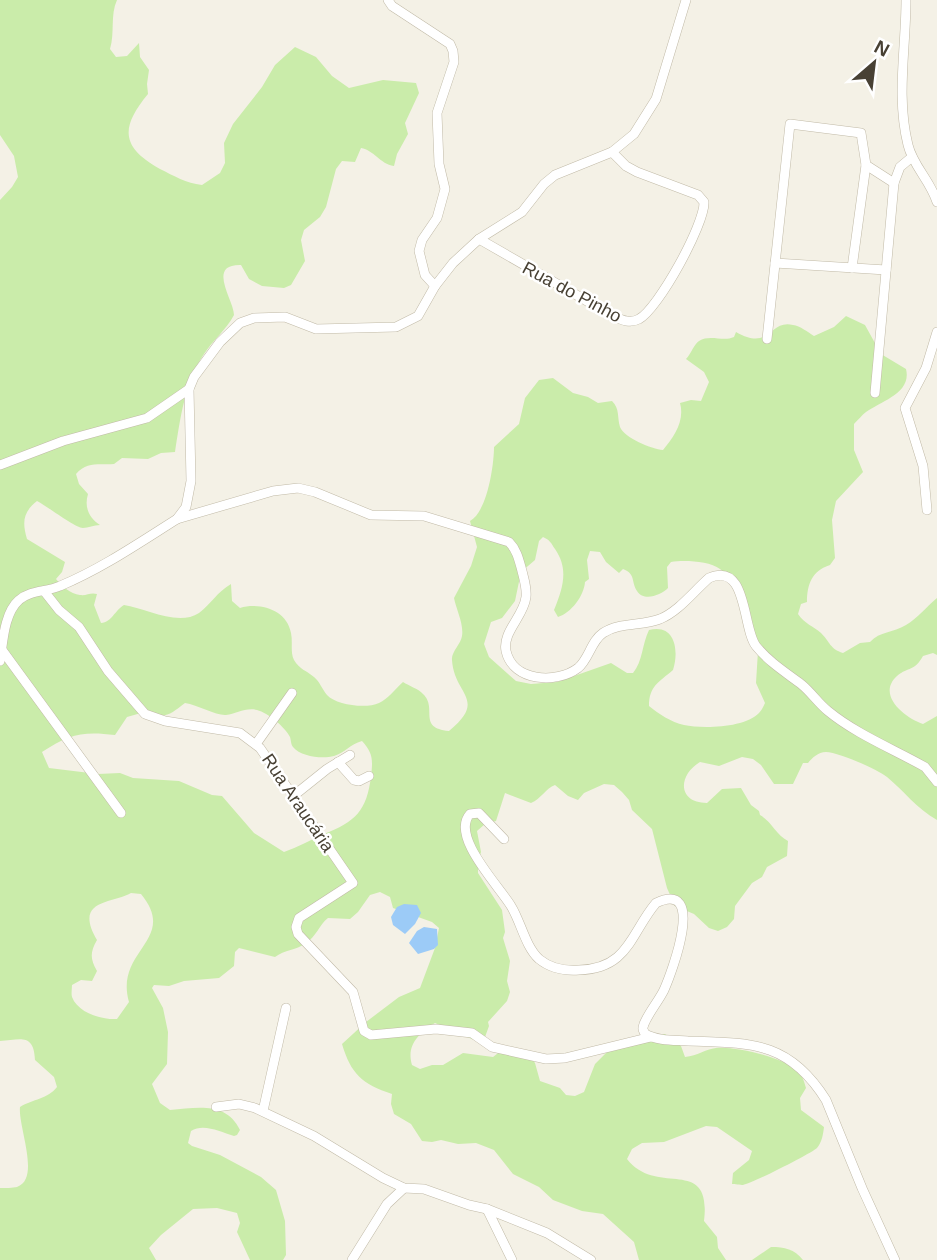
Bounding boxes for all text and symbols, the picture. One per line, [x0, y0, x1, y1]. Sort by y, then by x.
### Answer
north arrow [839, 28, 909, 98]
text: N [871, 36, 893, 61]
street label: Rua do Pinho [519, 258, 625, 326]
street label: Rua Araucária [258, 750, 339, 857]

